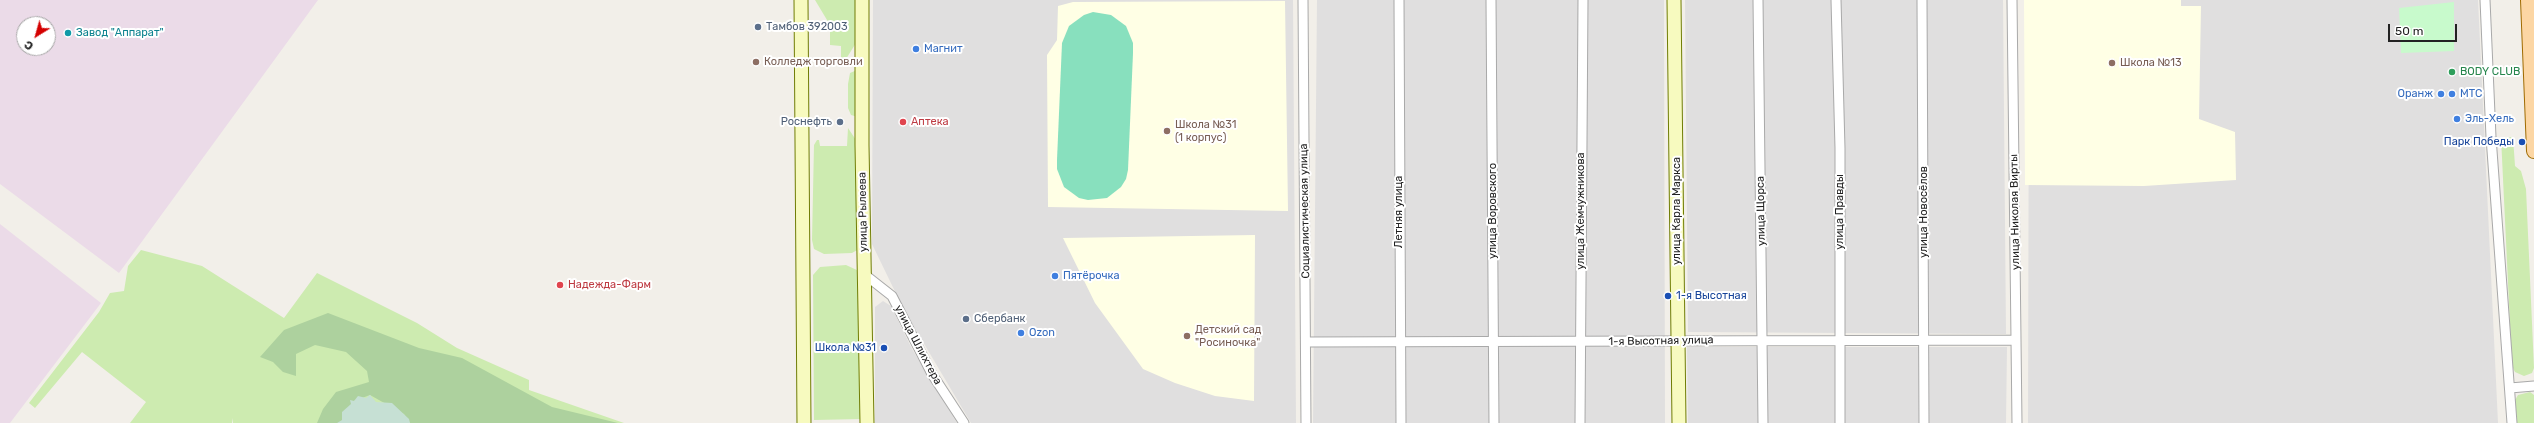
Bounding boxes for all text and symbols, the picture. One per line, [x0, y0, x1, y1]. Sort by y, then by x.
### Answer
north arrow [16, 16, 56, 56]
scale bar [2390, 16, 2459, 42]
place label: Тамбов 392003 [766, 20, 848, 34]
marker: Тамбов 392003 [753, 22, 763, 32]
text: 50 m [2395, 24, 2423, 38]
place label: Завод "Аппарат" [76, 26, 164, 40]
marker: Завод "Аппарат" [63, 28, 73, 38]
text: С [22, 38, 36, 53]
place label: Магнит [924, 42, 963, 56]
marker: Магнит [911, 44, 921, 54]
place label: Колледж торговли [764, 55, 863, 69]
place label: Школа №13 [2120, 56, 2182, 70]
marker: Колледж торговли [751, 57, 761, 67]
marker: Школа №13 [2107, 58, 2117, 68]
place label: BODY CLUB [2460, 65, 2520, 79]
marker: BODY CLUB [2447, 67, 2457, 77]
place label: Оранж [2397, 87, 2433, 101]
place label: МТС [2460, 87, 2482, 101]
marker: Оранж [2436, 89, 2446, 99]
marker: МТС [2447, 89, 2457, 99]
place label: Эль-Хель [2465, 112, 2514, 126]
marker: Эль-Хель [2452, 114, 2462, 124]
place label: Роснефть [781, 115, 832, 129]
place label: Аптека [911, 115, 949, 129]
marker: Роснефть [835, 117, 845, 127]
marker: Аптека [898, 117, 908, 127]
place label: Школа №31 (1 корпус) [1175, 118, 1236, 144]
marker: Школа №31 (1 корпус) [1162, 126, 1172, 136]
place label: Парк Победы [2444, 135, 2514, 149]
marker: Парк Победы [2517, 137, 2527, 147]
street label: Социалистическая улица [1297, 143, 1313, 279]
street label: улица Жемчужникова [1574, 152, 1588, 270]
street label: улица Николая Вирты [2007, 154, 2023, 270]
street label: улица Карла Маркса [1670, 157, 1684, 265]
street label: улица Воровского [1486, 163, 1500, 259]
street label: улица Новосёлов [1917, 166, 1931, 258]
street label: улица Рылеева [856, 172, 870, 252]
street label: улица Правды [1833, 174, 1847, 250]
street label: Летняя улица [1392, 176, 1406, 248]
street label: улица Щорса [1754, 176, 1768, 246]
place label: Пятёрочка [1063, 269, 1120, 283]
marker: Пятёрочка [1050, 271, 1060, 281]
place label: Надежда-Фарм [568, 278, 651, 292]
marker: Надежда-Фарм [555, 280, 565, 290]
place label: 1-я Высотная [1676, 289, 1747, 303]
marker: 1-я Высотная [1663, 291, 1673, 301]
street label: улица Шлихтера [891, 303, 945, 387]
place label: Сбербанк [974, 312, 1025, 326]
marker: Сбербанк [961, 314, 971, 324]
place label: Детский сад "Росиночка" [1195, 323, 1261, 349]
place label: Ozon [1029, 326, 1055, 340]
marker: Ozon [1016, 328, 1026, 338]
marker: Детский сад "Росиночка" [1182, 331, 1192, 341]
street label: 1-я Высотная улица [1608, 333, 1714, 349]
place label: Школа №31 [815, 341, 876, 355]
marker: Школа №31 [879, 343, 889, 353]

